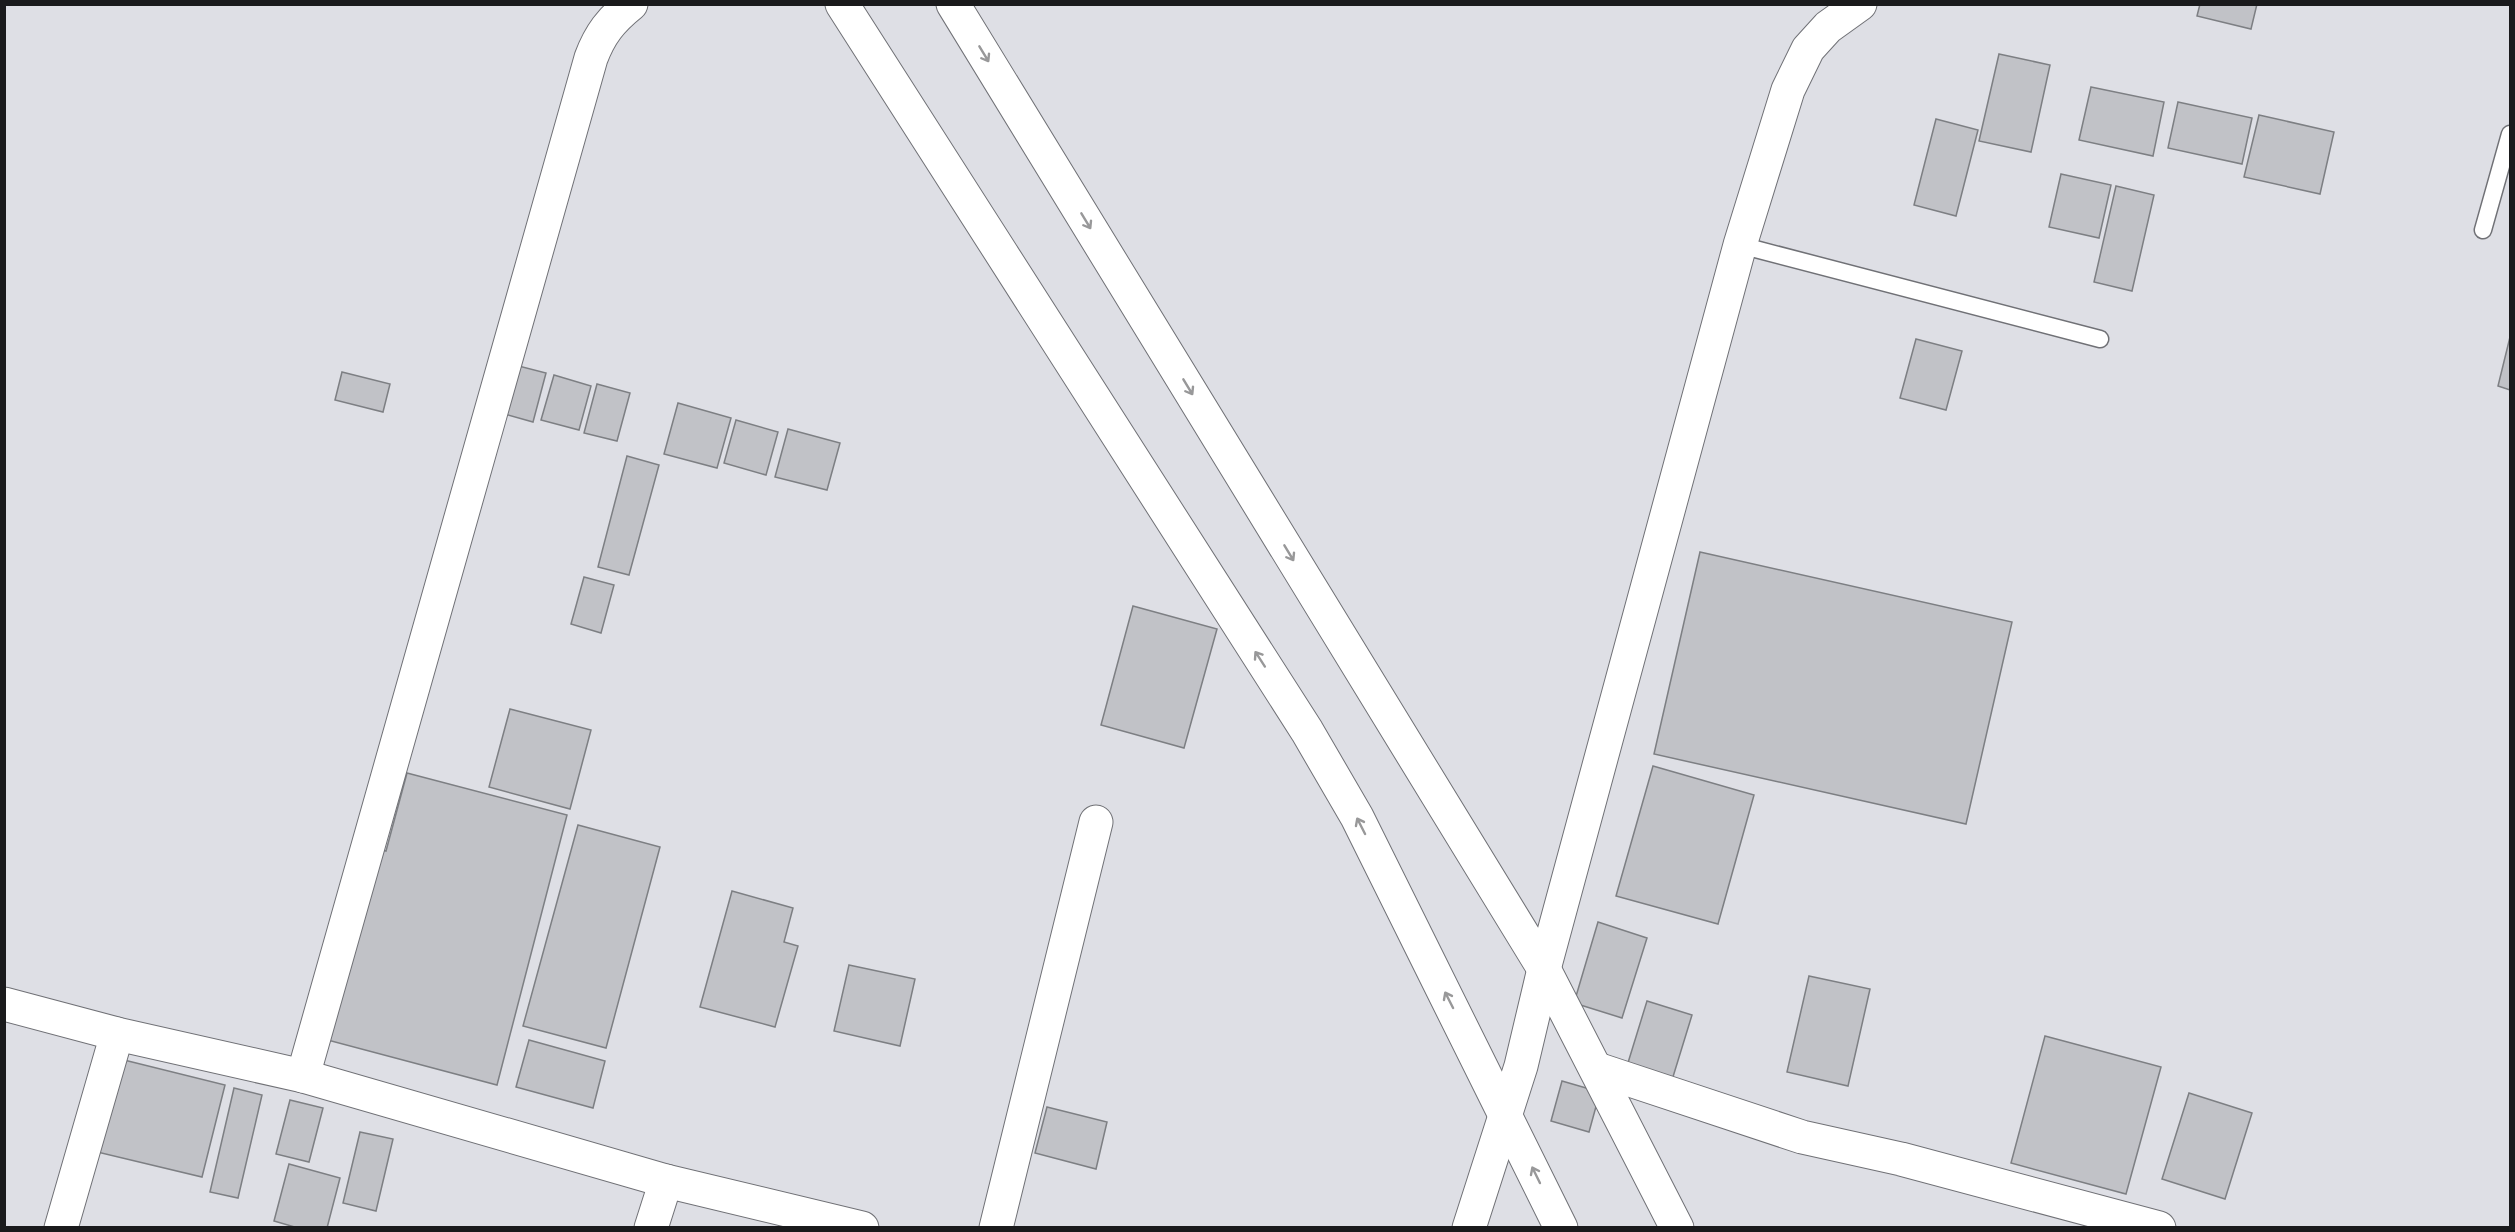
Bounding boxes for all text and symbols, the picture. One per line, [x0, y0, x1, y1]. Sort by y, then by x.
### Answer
one-way arrow [978, 45, 990, 62]
one-way arrow [1080, 212, 1092, 229]
one-way arrow [1182, 378, 1194, 395]
one-way arrow [1284, 544, 1296, 561]
one-way arrow [1254, 651, 1266, 668]
one-way arrow [1355, 818, 1367, 835]
one-way arrow [1443, 992, 1455, 1009]
one-way arrow [1529, 1166, 1541, 1184]

